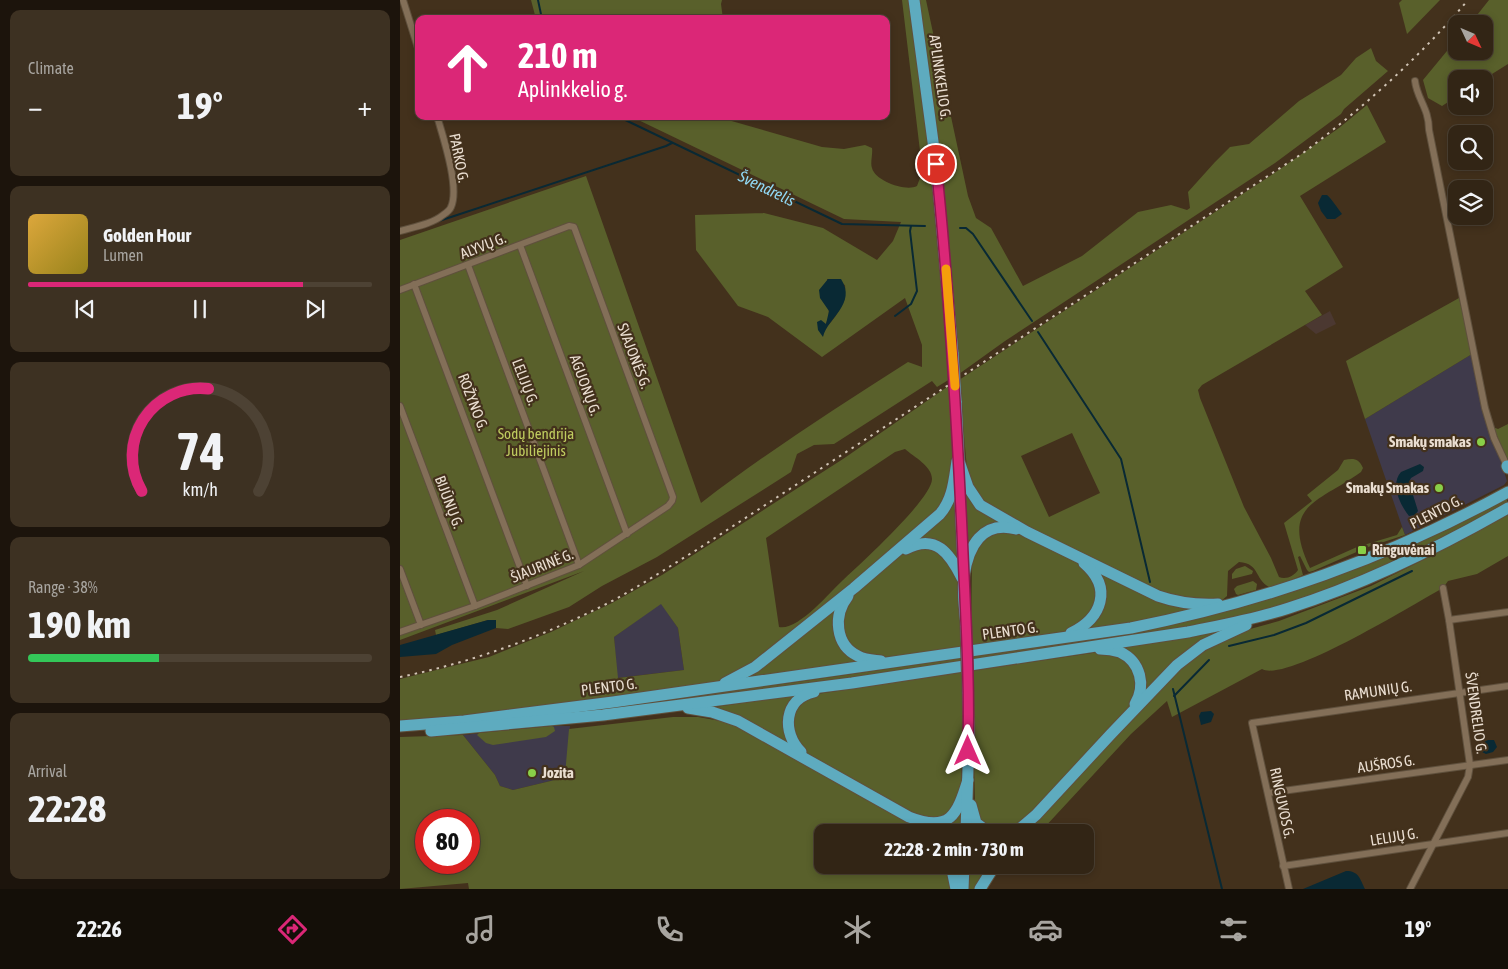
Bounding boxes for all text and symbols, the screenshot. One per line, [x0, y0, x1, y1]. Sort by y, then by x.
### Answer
north arrow [1448, 15, 1492, 60]
map controls [1448, 15, 1493, 225]
street label: APLINKKELIO G. [926, 33, 955, 121]
icon: ahead [435, 35, 500, 100]
text: 210 m [518, 35, 597, 75]
text: Climate [28, 59, 74, 77]
button: sound [1448, 70, 1493, 115]
text: Aplinkkelio g. [518, 76, 627, 102]
text: 19° [177, 84, 223, 127]
text: − [28, 90, 43, 122]
text: + [357, 90, 372, 122]
button: search [1448, 125, 1493, 170]
street label: PARKO G. [446, 132, 473, 184]
pin [915, 143, 957, 185]
icon: arrive [922, 150, 950, 178]
water label: Švendrelis [735, 166, 799, 210]
button: layers [1448, 180, 1493, 225]
text: Golden Hour [103, 224, 191, 246]
street label: ALYVŲ G. [458, 229, 508, 262]
text: Lumen [103, 246, 143, 264]
icon: previous [71, 295, 99, 323]
icon: pause [186, 295, 214, 323]
icon: next [301, 295, 329, 323]
street label: SVAJONĖS G. [614, 321, 655, 391]
street label: AGUONŲ G. [567, 352, 604, 418]
street label: LELIJŲ G. [509, 356, 542, 408]
street label: ROŽYNO G. [455, 371, 492, 433]
text: 74 [176, 421, 224, 481]
park label: Sodų bendrija Jubiliejinis [498, 425, 574, 459]
place label: Smakų smakas [1389, 433, 1472, 450]
marker: Smakų smakas [1475, 436, 1487, 448]
street label: BIJŪNŲ G. [432, 473, 467, 531]
text: km/h [182, 479, 218, 500]
place label: Smakų Smakas [1346, 479, 1430, 496]
marker: Smakų Smakas [1433, 482, 1445, 494]
street label: PLENTO G. [1407, 491, 1465, 532]
place label: Ringuvėnai [1372, 541, 1434, 558]
marker: Ringuvėnai [1356, 544, 1368, 556]
street label: ŠIAURINĖ G. [508, 545, 576, 586]
text: Range · 38% [28, 578, 98, 596]
text: 190 km [28, 603, 131, 646]
street label: PLENTO G. [981, 618, 1039, 643]
street label: ŠVENDRELIO G. [1462, 671, 1491, 755]
street label: PLENTO G. [580, 675, 638, 698]
street label: RAMUNIŲ G. [1343, 677, 1413, 704]
position arrow [941, 724, 993, 776]
street label: AUŠROS G. [1356, 751, 1416, 776]
text: Arrival [28, 762, 67, 780]
place label: Jozita [541, 764, 574, 781]
street label: RINGUVOS G. [1267, 766, 1298, 840]
marker: Jozita [526, 767, 538, 779]
text: 22:28 [28, 787, 106, 830]
speed limit sign: 80 [415, 809, 480, 874]
street label: LELIJŲ G. [1369, 824, 1419, 849]
text: 22:28 · 2 min · 730 m [884, 838, 1024, 860]
icon: directions [275, 912, 310, 947]
icon: music [463, 912, 498, 947]
icon: phone [652, 912, 687, 947]
icon: climate [840, 912, 875, 947]
icon: car [1028, 912, 1063, 947]
icon: filters [1216, 912, 1251, 947]
text: 22:26 [77, 916, 122, 942]
text: 19° [1405, 916, 1431, 942]

